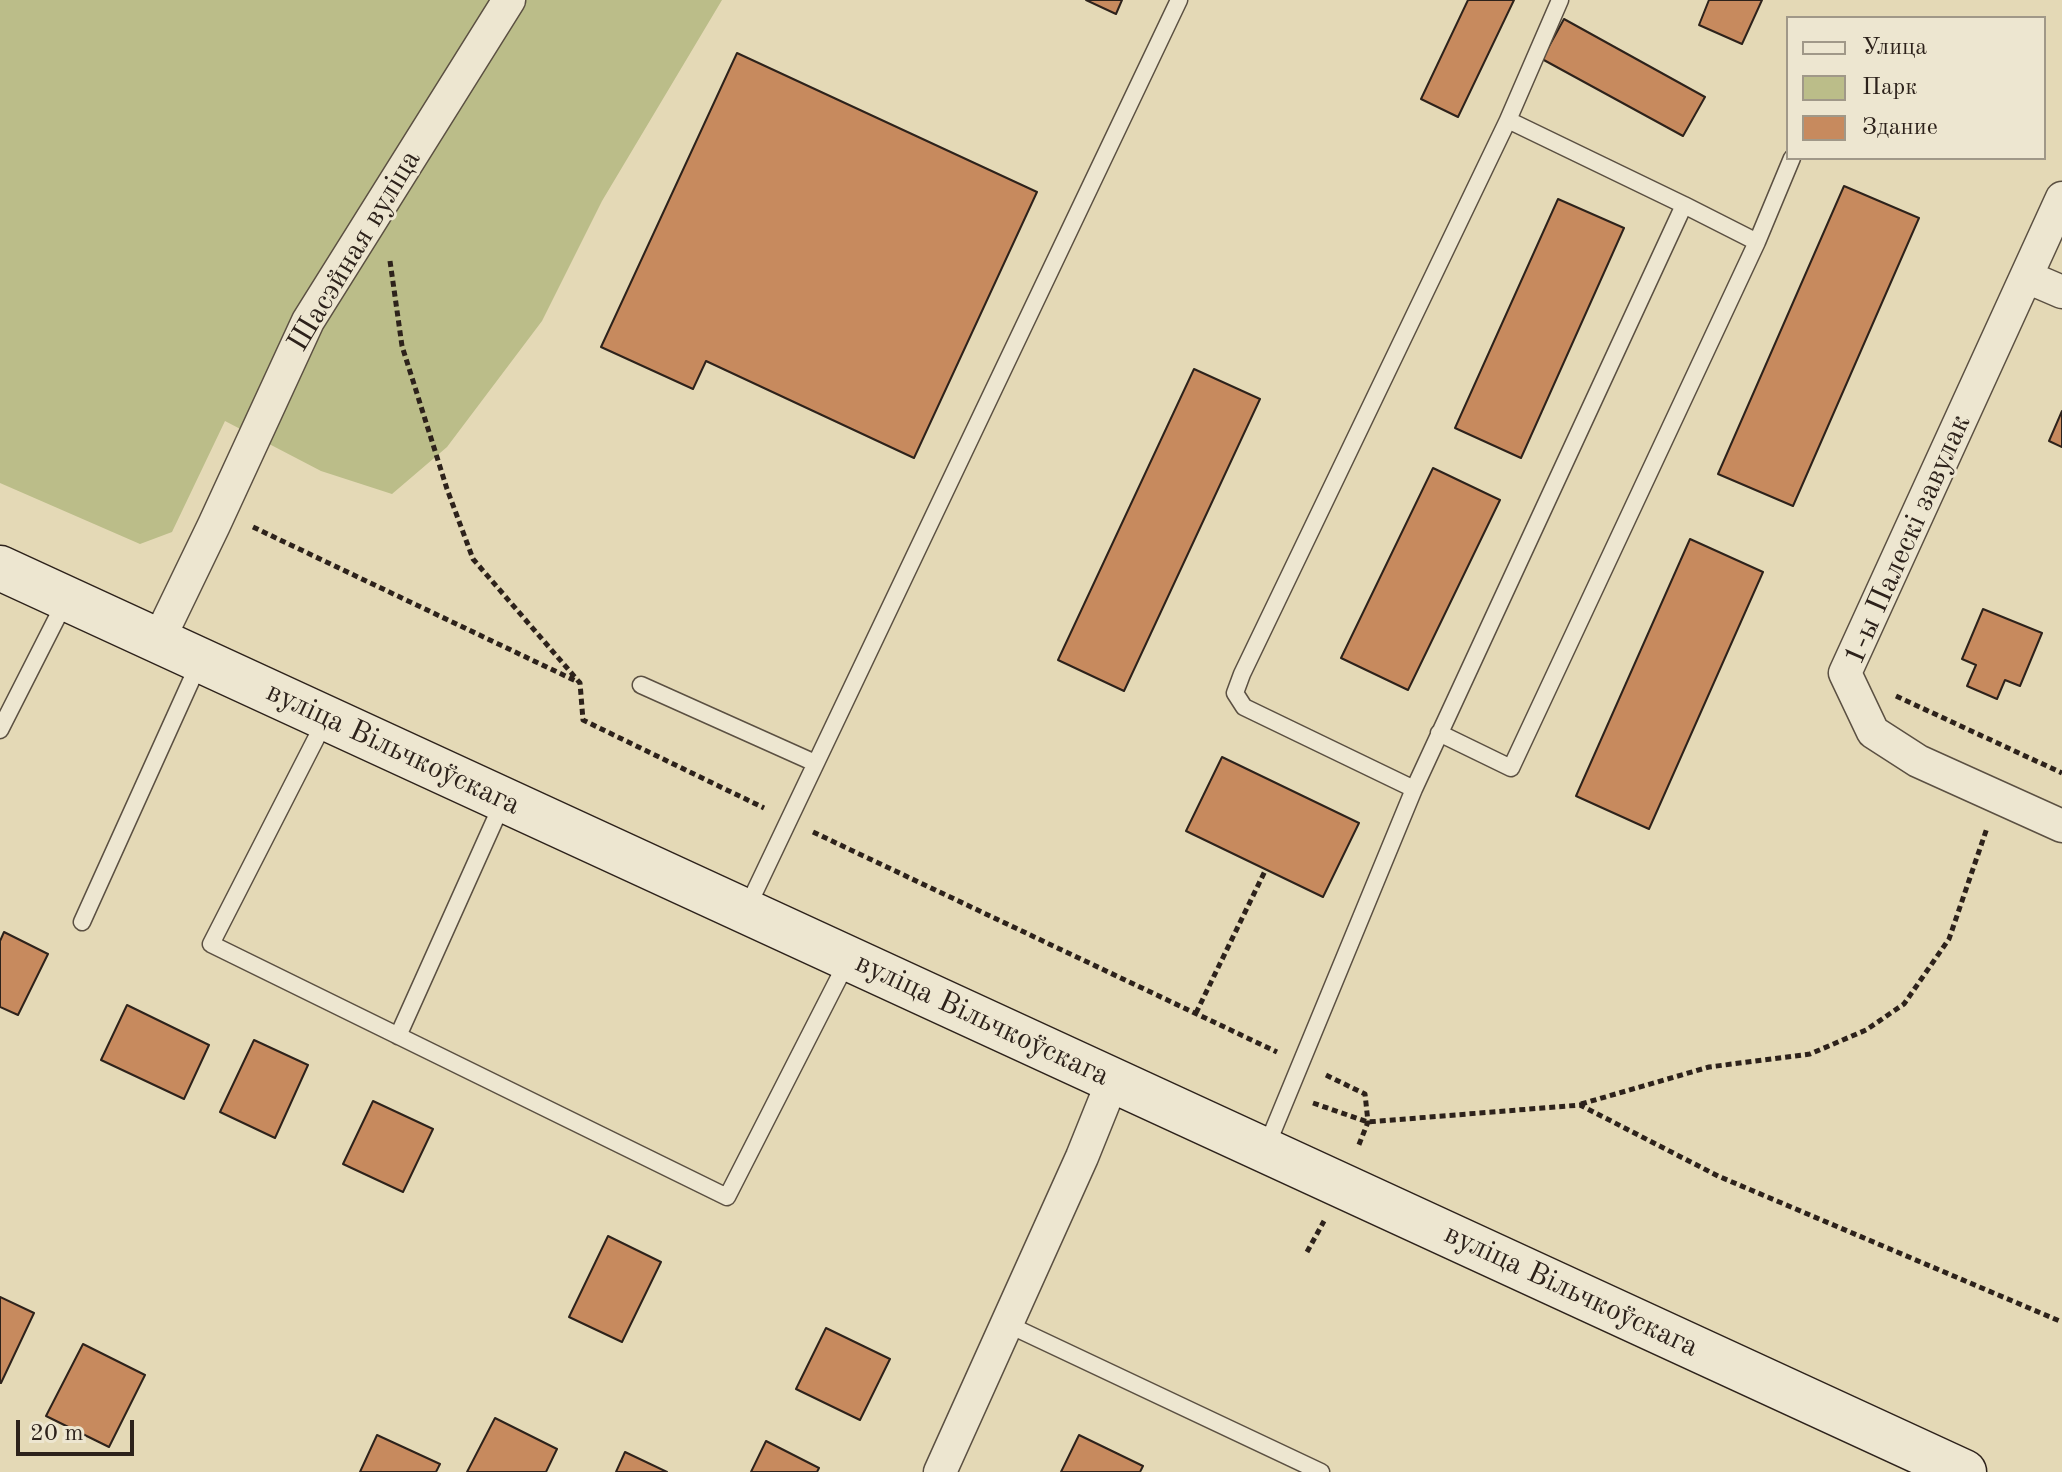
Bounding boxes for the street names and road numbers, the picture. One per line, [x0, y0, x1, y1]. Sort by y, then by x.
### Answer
street label: Шасэйная вуліца [281, 144, 429, 358]
street label: 1-ы Палескі завулак [1837, 409, 1979, 671]
street label: вуліца Вільчкоўскага [260, 674, 526, 824]
street label: вуліца Вільчкоўскага [849, 945, 1115, 1095]
street label: вуліца Вільчкоўскага [1438, 1216, 1704, 1366]

